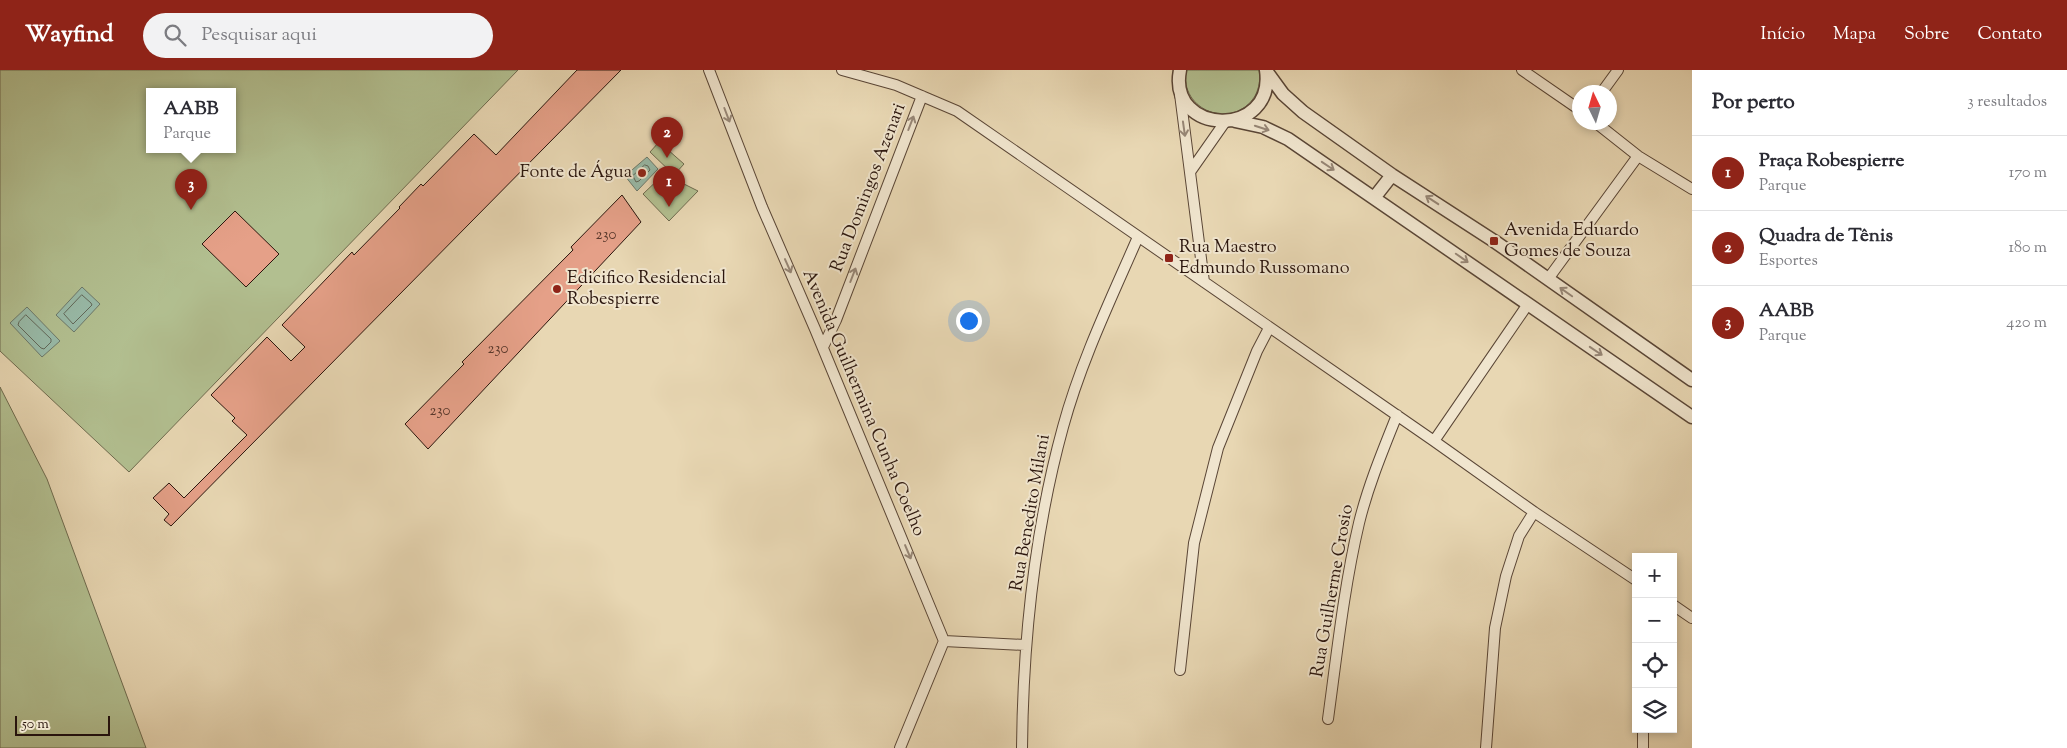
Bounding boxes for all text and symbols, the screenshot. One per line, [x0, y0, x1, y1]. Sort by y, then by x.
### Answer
search box [143, 13, 493, 58]
text: Wayfind [25, 18, 113, 52]
icon: search [161, 21, 189, 49]
text: Pesquisar aqui [201, 22, 317, 49]
text: Início [1760, 22, 1805, 48]
text: Mapa [1833, 22, 1876, 48]
text: Sobre [1904, 22, 1949, 48]
text: Contato [1977, 22, 2042, 48]
north arrow [1572, 85, 1617, 130]
popup [146, 88, 236, 153]
text: Por perto [1712, 88, 1795, 118]
text: 3 resultados [1967, 91, 2047, 114]
text: AABB [164, 96, 218, 123]
street label: Rua Domingos Azenari [825, 100, 913, 276]
one-way arrow [723, 107, 732, 123]
one-way arrow [907, 116, 916, 131]
pin: 2 [651, 117, 683, 158]
one-way arrow [1180, 121, 1190, 137]
text: Parque [164, 123, 211, 146]
one-way arrow [1254, 123, 1270, 133]
text: Praça Robespierre [1759, 148, 1904, 175]
place label: Fonte de Água [520, 160, 632, 186]
one-way arrow [1321, 161, 1335, 171]
text: 1 [1725, 162, 1731, 185]
text: 170 m [2009, 162, 2047, 185]
pin: 1 [653, 166, 685, 207]
marker: Fonte de Água [636, 167, 648, 179]
pin: 3 [175, 169, 207, 210]
text: Parque [1759, 175, 1806, 198]
one-way arrow [1425, 195, 1439, 206]
place label: Avenida Eduardo Gomes de Souza [1504, 218, 1639, 265]
text: Quadra de Tênis [1759, 223, 1893, 250]
house number: 230 [596, 225, 616, 246]
place label: Rua Maestro Edmundo Russomano [1179, 235, 1350, 282]
marker: Avenida Eduardo Gomes de Souza [1488, 235, 1500, 247]
text: 2 [1724, 237, 1732, 260]
text: 180 m [2008, 237, 2047, 260]
text: Esportes [1759, 250, 1818, 273]
marker: Rua Maestro Edmundo Russomano [1163, 252, 1175, 264]
one-way arrow [1455, 253, 1469, 263]
one-way arrow [783, 258, 793, 273]
street label: Avenida Guilhermina Cunha Coelho [795, 265, 931, 541]
place label: Edicifico Residencial Robespierre [567, 266, 726, 313]
one-way arrow [849, 268, 858, 283]
marker: Edicifico Residencial Robespierre [551, 283, 563, 295]
one-way arrow [1560, 287, 1574, 297]
text: AABB [1759, 298, 1814, 325]
your location [956, 308, 982, 334]
text: 3 [1725, 312, 1731, 335]
text: 420 m [2006, 312, 2047, 335]
text: Parque [1759, 325, 1806, 348]
house number: 230 [488, 339, 508, 360]
one-way arrow [1589, 345, 1603, 356]
house number: 230 [430, 401, 450, 422]
street label: Rua Benedito Milani [1004, 432, 1058, 594]
street label: Rua Guilherme Crosio [1305, 502, 1361, 680]
one-way arrow [903, 544, 913, 559]
map controls [1632, 553, 1677, 733]
button: + [1632, 553, 1677, 598]
button: − [1632, 598, 1677, 643]
button: locate [1632, 643, 1677, 688]
button: layers [1632, 688, 1677, 733]
scale bar [15, 713, 110, 736]
text: 50 m [22, 715, 49, 735]

